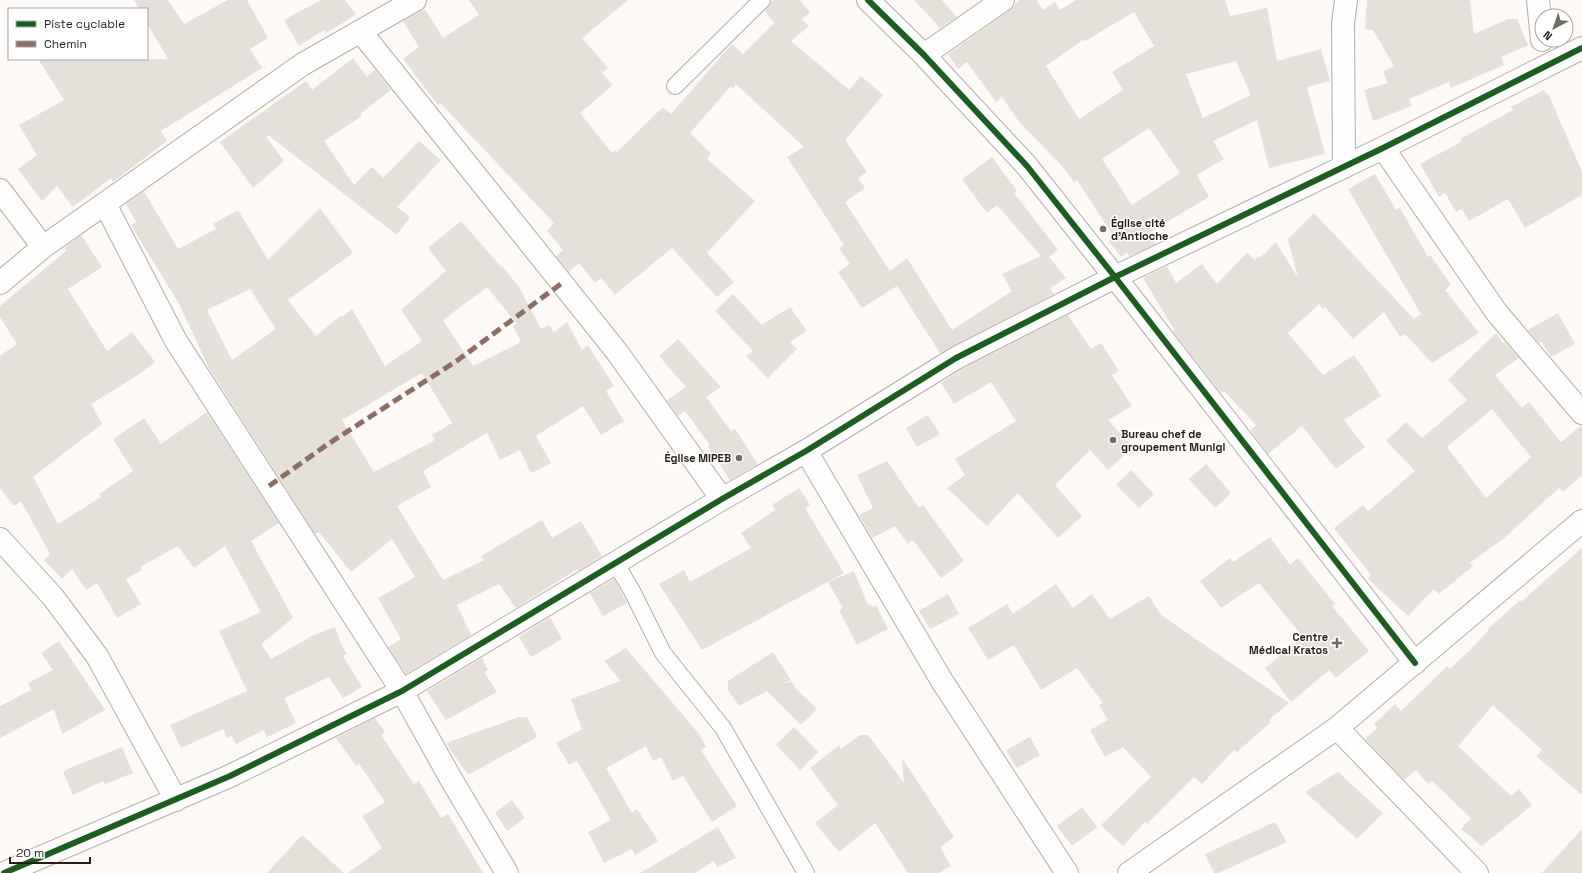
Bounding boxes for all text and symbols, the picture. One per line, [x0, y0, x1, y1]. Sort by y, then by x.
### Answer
legend [8, 8, 148, 60]
north arrow [1534, 8, 1574, 48]
text: Piste cyclable [44, 16, 125, 32]
text: N [1540, 28, 1555, 43]
text: Chemin [44, 36, 87, 52]
place label: Église cité d'Antioche [1111, 216, 1168, 243]
marker: Église cité d'Antioche [1098, 224, 1108, 234]
place label: Bureau chef de groupement Munigi [1121, 427, 1225, 454]
marker: Bureau chef de groupement Munigi [1108, 435, 1118, 445]
place label: Église MIPEB [664, 451, 731, 465]
marker: Église MIPEB [734, 453, 744, 463]
place label: Centre Médical Kratos [1249, 630, 1328, 657]
marker: Centre Médical Kratos [1331, 637, 1343, 649]
scale bar [10, 839, 90, 865]
text: 20 m [16, 845, 44, 861]

